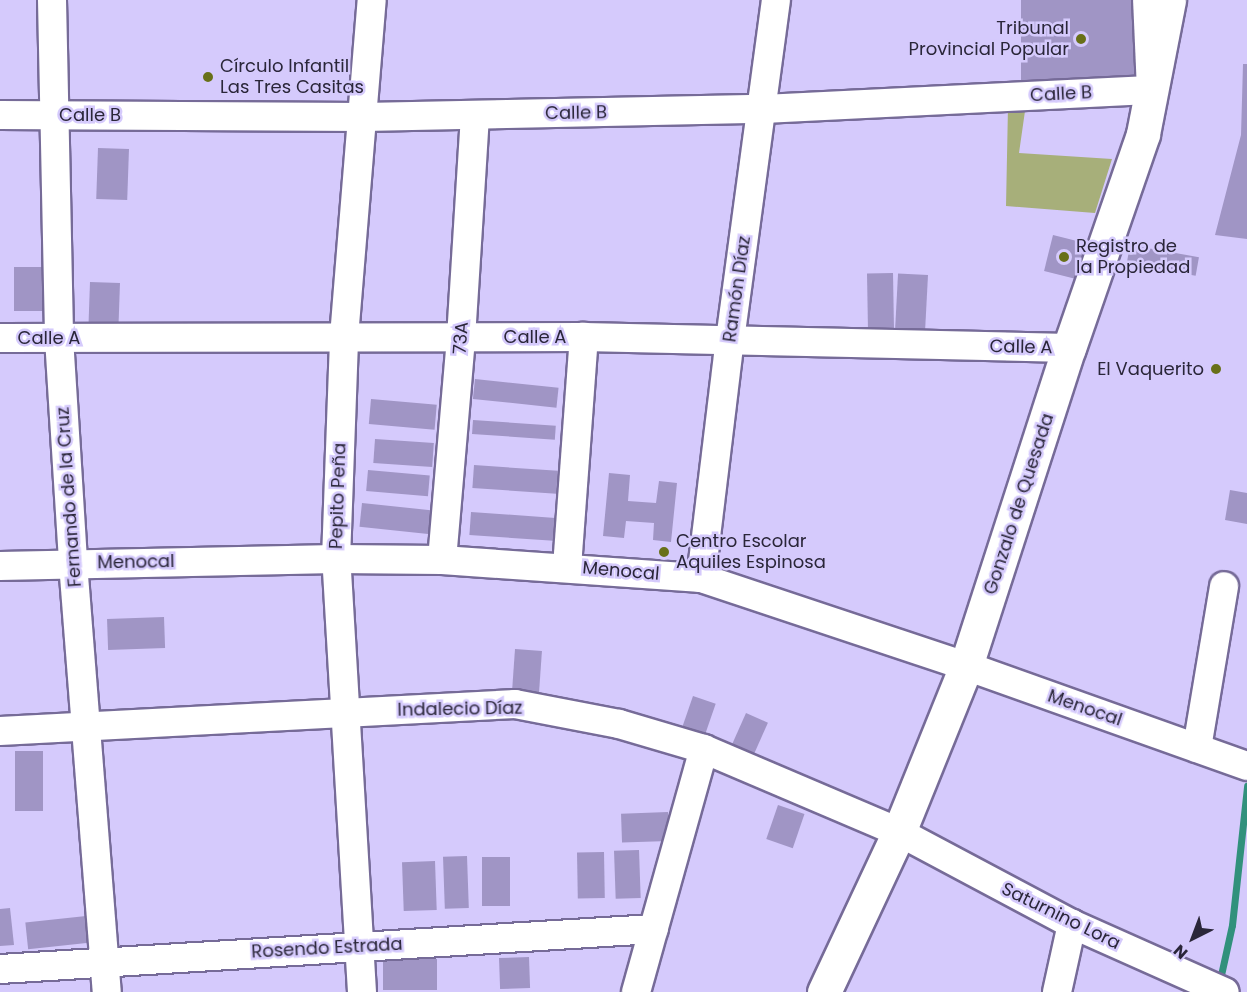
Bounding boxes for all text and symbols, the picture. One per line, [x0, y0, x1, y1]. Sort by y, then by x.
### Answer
place label: Tribunal Provincial Popular [909, 18, 1069, 60]
marker: Tribunal Provincial Popular [1074, 32, 1088, 46]
place label: Círculo Infantil Las Tres Casitas [220, 56, 364, 98]
marker: Círculo Infantil Las Tres Casitas [201, 70, 215, 84]
street label: Calle B [1030, 82, 1092, 106]
street label: Calle B [545, 102, 607, 124]
street label: Calle B [59, 104, 121, 126]
street label: Ramón Díaz [719, 235, 755, 343]
place label: Registro de la Propiedad [1076, 236, 1190, 278]
marker: Registro de la Propiedad [1057, 250, 1071, 264]
street label: 73A [449, 321, 473, 355]
street label: Calle A [503, 326, 567, 348]
street label: Calle A [17, 327, 81, 349]
street label: Calle A [989, 336, 1053, 358]
place label: El Vaquerito [1097, 358, 1204, 380]
marker: El Vaquerito [1209, 362, 1223, 376]
street label: Fernando de la Cruz [52, 406, 86, 588]
street label: Gonzalo de Quesada [980, 411, 1058, 597]
street label: Pepito Peña [325, 442, 351, 550]
place label: Centro Escolar Aquiles Espinosa [676, 531, 826, 574]
marker: Centro Escolar Aquiles Espinosa [657, 545, 671, 559]
street label: Menocal [97, 551, 175, 573]
street label: Menocal [582, 557, 660, 585]
street label: Menocal [1045, 685, 1125, 731]
street label: Indalecio Díaz [397, 697, 523, 721]
street label: Saturnino Lora [998, 878, 1124, 954]
north arrow [1163, 908, 1223, 968]
street label: Rosendo Estrada [251, 933, 403, 963]
text: N [1168, 939, 1193, 964]

